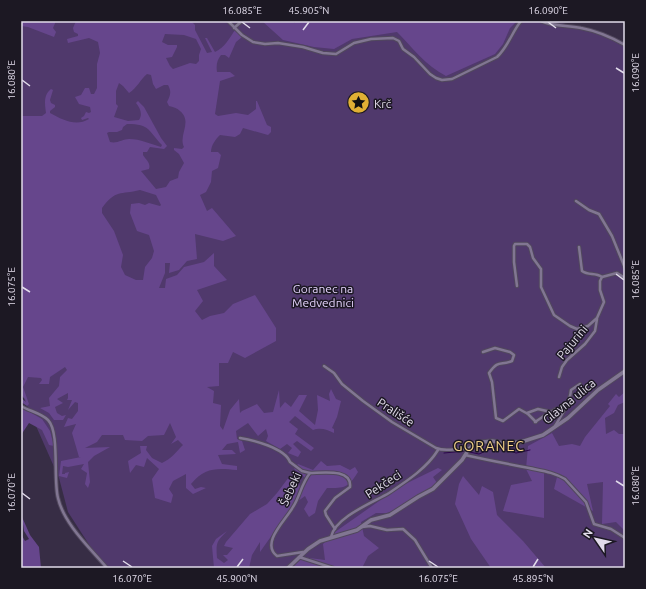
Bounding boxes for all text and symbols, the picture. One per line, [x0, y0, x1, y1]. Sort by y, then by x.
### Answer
text: 16.085°E [222, 5, 262, 16]
text: 45.905°N [288, 5, 330, 16]
text: 16.090°E [528, 5, 568, 16]
text: 16.090°E [630, 53, 641, 93]
text: 16.080°E [6, 60, 17, 100]
place icon: Krč [346, 90, 372, 116]
place label: Krč [374, 97, 392, 110]
text: 16.085°E [630, 260, 641, 300]
text: 16.075°E [6, 267, 17, 307]
park label: Goranec na Medvednici [292, 282, 354, 309]
street label: Pajurini [554, 322, 590, 362]
street label: Glavna ulica [540, 376, 598, 426]
street label: Prališće [375, 395, 417, 429]
district label: GORANEC [453, 438, 525, 454]
text: 16.080°E [630, 466, 641, 506]
street label: Pekčeci [363, 468, 403, 500]
street label: Šebeki [277, 470, 303, 508]
text: 16.070°E [6, 473, 17, 513]
north arrow [576, 519, 616, 559]
text: N [580, 527, 595, 540]
text: 16.070°E [112, 573, 152, 584]
text: 45.900°N [216, 573, 258, 584]
text: 16.075°E [418, 573, 458, 584]
text: 45.895°N [512, 573, 554, 584]

